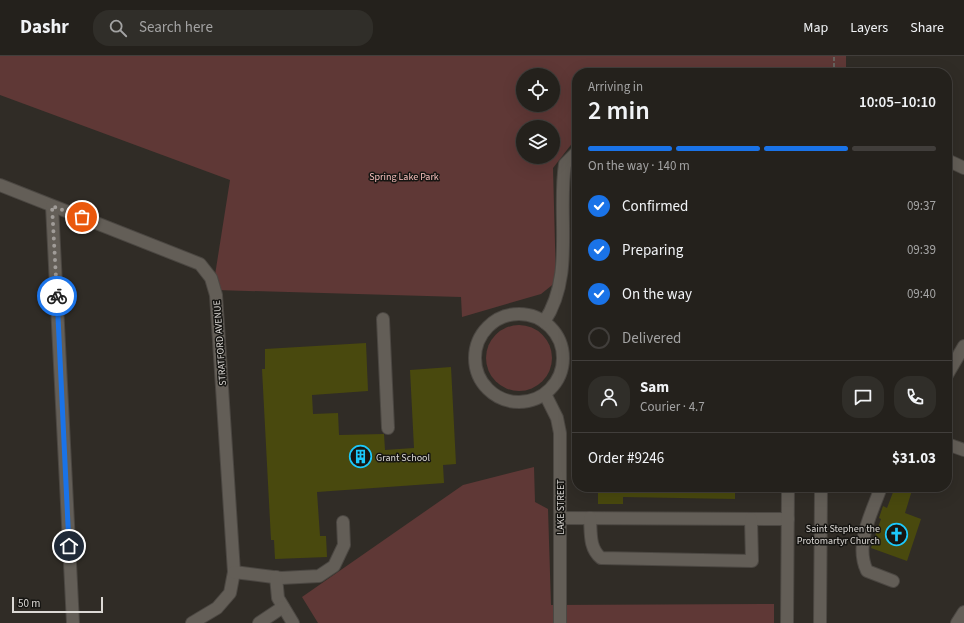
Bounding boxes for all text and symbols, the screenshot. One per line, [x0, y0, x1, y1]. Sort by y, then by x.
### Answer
search box [93, 10, 373, 46]
text: Dashr [20, 14, 69, 41]
icon: search [107, 17, 129, 39]
text: Search here [139, 17, 213, 38]
text: Map [803, 18, 828, 38]
text: Layers [850, 18, 888, 38]
text: Share [910, 18, 944, 38]
map controls [516, 68, 560, 164]
button: locate [516, 68, 560, 112]
text: Arriving in [588, 78, 643, 96]
text: 2 min [588, 92, 650, 129]
text: 10:05–10:10 [859, 92, 936, 113]
button: layers [516, 120, 560, 164]
text: On the way · 140 m [588, 157, 690, 175]
park label: Spring Lake Park [369, 170, 439, 184]
icon: check [588, 195, 610, 217]
text: Confirmed [622, 196, 688, 217]
text: 09:37 [907, 197, 936, 215]
pin [65, 200, 99, 234]
icon: bag [71, 206, 93, 228]
icon: check [588, 239, 610, 261]
text: Preparing [622, 240, 683, 261]
text: 09:39 [907, 241, 936, 259]
courier [37, 276, 77, 316]
icon: check [588, 283, 610, 305]
text: On the way [622, 284, 692, 305]
icon: bike [46, 285, 68, 307]
text: 09:40 [907, 285, 936, 303]
street label: STRATFORD AVENUE [210, 300, 230, 386]
text: Delivered [622, 328, 681, 349]
button: person [588, 376, 630, 418]
button: chat [842, 376, 884, 418]
button: phone [894, 376, 936, 418]
text: Sam [640, 377, 669, 398]
text: Courier · 4.7 [640, 398, 705, 416]
building icon: Grant School [348, 444, 374, 470]
text: Order #9246 [588, 448, 664, 469]
text: $31.03 [892, 448, 936, 469]
place label: Grant School [376, 451, 430, 465]
street label: LAKE STREET [554, 479, 568, 535]
church icon: Saint Stephen the Protomartyr Church [883, 521, 909, 547]
place label: Saint Stephen the Protomartyr Church [797, 522, 880, 548]
pin [52, 529, 86, 563]
icon: home [58, 535, 80, 557]
scale bar [12, 595, 103, 614]
text: 50 m [18, 596, 40, 611]

